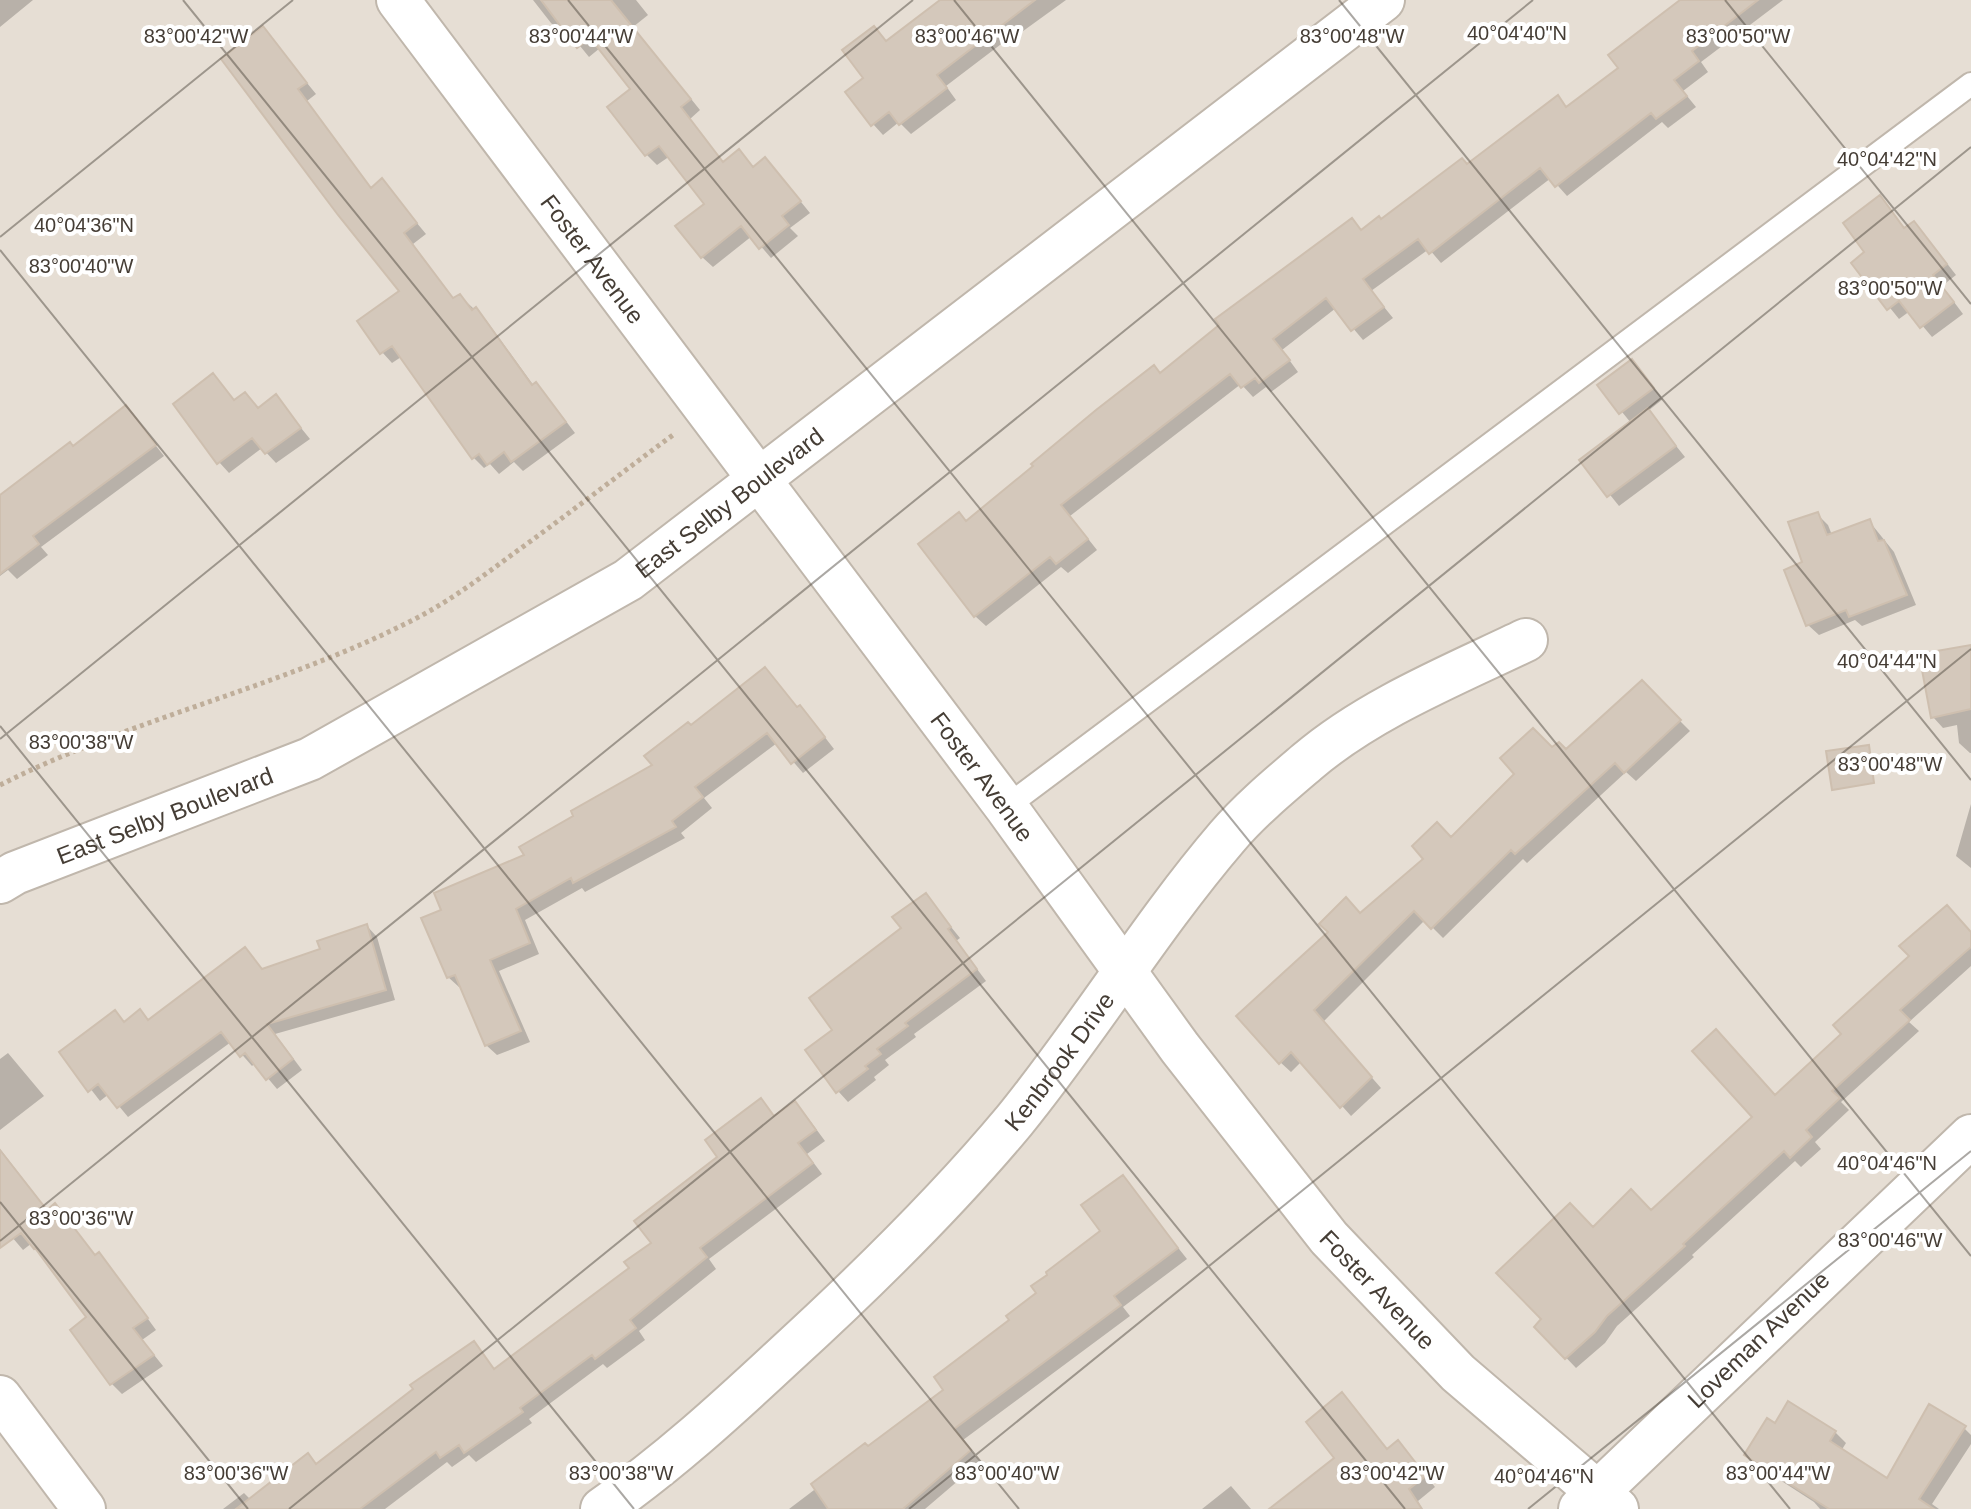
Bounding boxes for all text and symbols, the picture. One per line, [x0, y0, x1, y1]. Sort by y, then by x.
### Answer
text: 40°04'40"N [1467, 22, 1567, 44]
text: 83°00'42"W [144, 25, 248, 47]
text: 83°00'44"W [529, 25, 633, 47]
text: 83°00'46"W [915, 25, 1019, 47]
text: 83°00'48"W [1300, 25, 1404, 47]
text: 83°00'50"W [1686, 25, 1790, 47]
text: 40°04'42"N [1837, 148, 1937, 170]
street label: Foster Avenue [536, 189, 650, 329]
text: 40°04'36"N [34, 214, 134, 236]
text: 83°00'40"W [29, 255, 133, 277]
text: 83°00'50"W [1838, 277, 1942, 299]
street label: East Selby Boulevard [630, 422, 828, 583]
text: 40°04'44"N [1837, 650, 1937, 672]
street label: Foster Avenue [926, 707, 1040, 846]
text: 83°00'38"W [29, 731, 133, 753]
text: 83°00'48"W [1838, 753, 1942, 775]
street label: East Selby Boulevard [53, 761, 277, 869]
street label: Kenbrook Drive [999, 987, 1119, 1136]
text: 40°04'46"N [1837, 1152, 1937, 1174]
text: 83°00'36"W [29, 1207, 133, 1229]
street label: Foster Avenue [1315, 1224, 1441, 1354]
text: 83°00'46"W [1838, 1229, 1942, 1251]
street label: Loveman Avenue [1682, 1266, 1834, 1413]
text: 83°00'36"W [184, 1462, 288, 1484]
text: 83°00'38"W [569, 1462, 673, 1484]
text: 83°00'40"W [955, 1462, 1059, 1484]
text: 83°00'42"W [1340, 1462, 1444, 1484]
text: 83°00'44"W [1726, 1462, 1830, 1484]
text: 40°04'46"N [1494, 1465, 1594, 1487]

